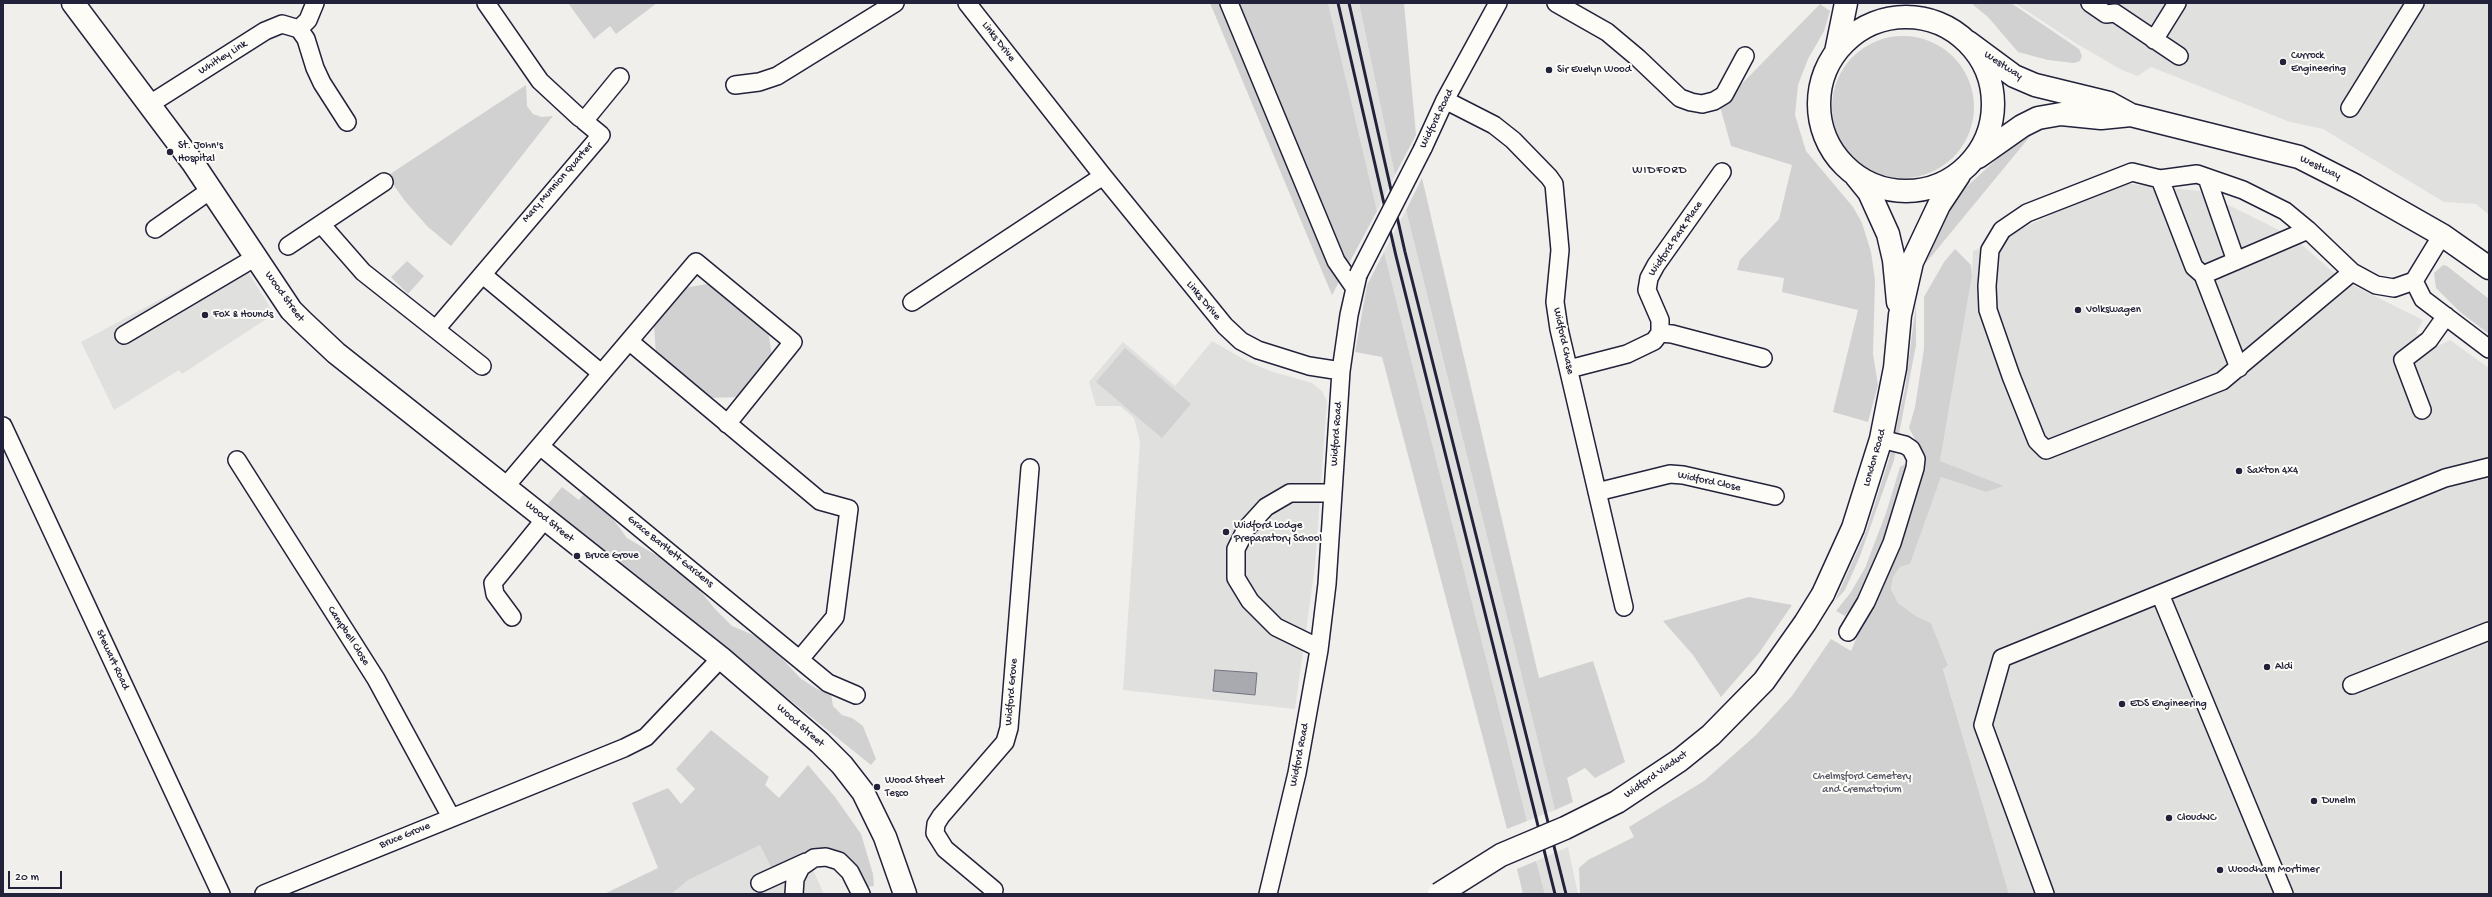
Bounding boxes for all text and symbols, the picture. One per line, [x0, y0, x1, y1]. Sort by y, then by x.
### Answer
street label: Links Drive [978, 19, 1018, 65]
street label: Whitley Link [196, 38, 250, 78]
street label: Westway [1981, 49, 2025, 83]
place label: Currock Engineering [2291, 49, 2346, 75]
marker: Currock Engineering [2278, 57, 2288, 67]
place label: Sir Evelyn Wood [1557, 63, 1631, 77]
marker: Sir Evelyn Wood [1544, 65, 1554, 75]
street label: Widford Road [1417, 87, 1457, 151]
place label: St. John's Hospital [178, 139, 223, 165]
street label: Mary Munnion Quarter [520, 140, 596, 226]
marker: St. John's Hospital [165, 147, 175, 157]
street label: Westway [2297, 153, 2343, 183]
district label: WIDFORD [1632, 164, 1688, 178]
street label: Widford Park Place [1646, 199, 1706, 279]
street label: Wood Street [261, 269, 307, 325]
street label: Links Drive [1183, 279, 1223, 323]
place label: Volkswagen [2086, 303, 2141, 317]
marker: Volkswagen [2073, 305, 2083, 315]
street label: Widford Chase [1549, 306, 1577, 376]
place label: Fox & Hounds [213, 308, 273, 322]
marker: Fox & Hounds [200, 310, 210, 320]
street label: Widford Road [1328, 402, 1346, 466]
street label: London Road [1861, 428, 1889, 488]
place label: Saxton 4x4 [2247, 464, 2298, 478]
marker: Saxton 4x4 [2234, 466, 2244, 476]
street label: Widford Close [1676, 469, 1742, 495]
street label: Wood Street [522, 498, 576, 546]
street label: Grace Bartlett Gardens [624, 513, 716, 591]
place label: Widford Lodge Preparatory School [1234, 519, 1322, 545]
marker: Widford Lodge Preparatory School [1221, 527, 1231, 537]
place label: Bruce Grove [585, 549, 639, 563]
marker: Bruce Grove [572, 551, 582, 561]
street label: Campbell Close [324, 604, 372, 668]
street label: Stewart Road [92, 628, 132, 692]
street label: Widford Grove [1002, 658, 1022, 726]
place label: Aldi [2275, 660, 2293, 674]
marker: Aldi [2262, 662, 2272, 672]
place label: EDS Engineering [2130, 697, 2207, 711]
marker: EDS Engineering [2117, 699, 2127, 709]
street label: Wood Street [773, 702, 827, 750]
street label: Widford Road [1287, 722, 1313, 788]
street label: Widford Viaduct [1622, 748, 1690, 802]
park label: Chelmsford Cemetery and Crematorium [1813, 770, 1911, 796]
place label: Wood Street Tesco [885, 774, 944, 800]
marker: Wood Street Tesco [872, 782, 882, 792]
place label: Dunelm [2322, 794, 2355, 808]
marker: Dunelm [2309, 796, 2319, 806]
place label: CloudNC [2177, 811, 2216, 825]
marker: CloudNC [2164, 813, 2174, 823]
street label: Bruce Grove [378, 820, 432, 852]
scale bar [10, 863, 64, 889]
place label: Woodham Mortimer [2228, 863, 2319, 877]
marker: Woodham Mortimer [2215, 865, 2225, 875]
text: 20 m [15, 871, 39, 885]

